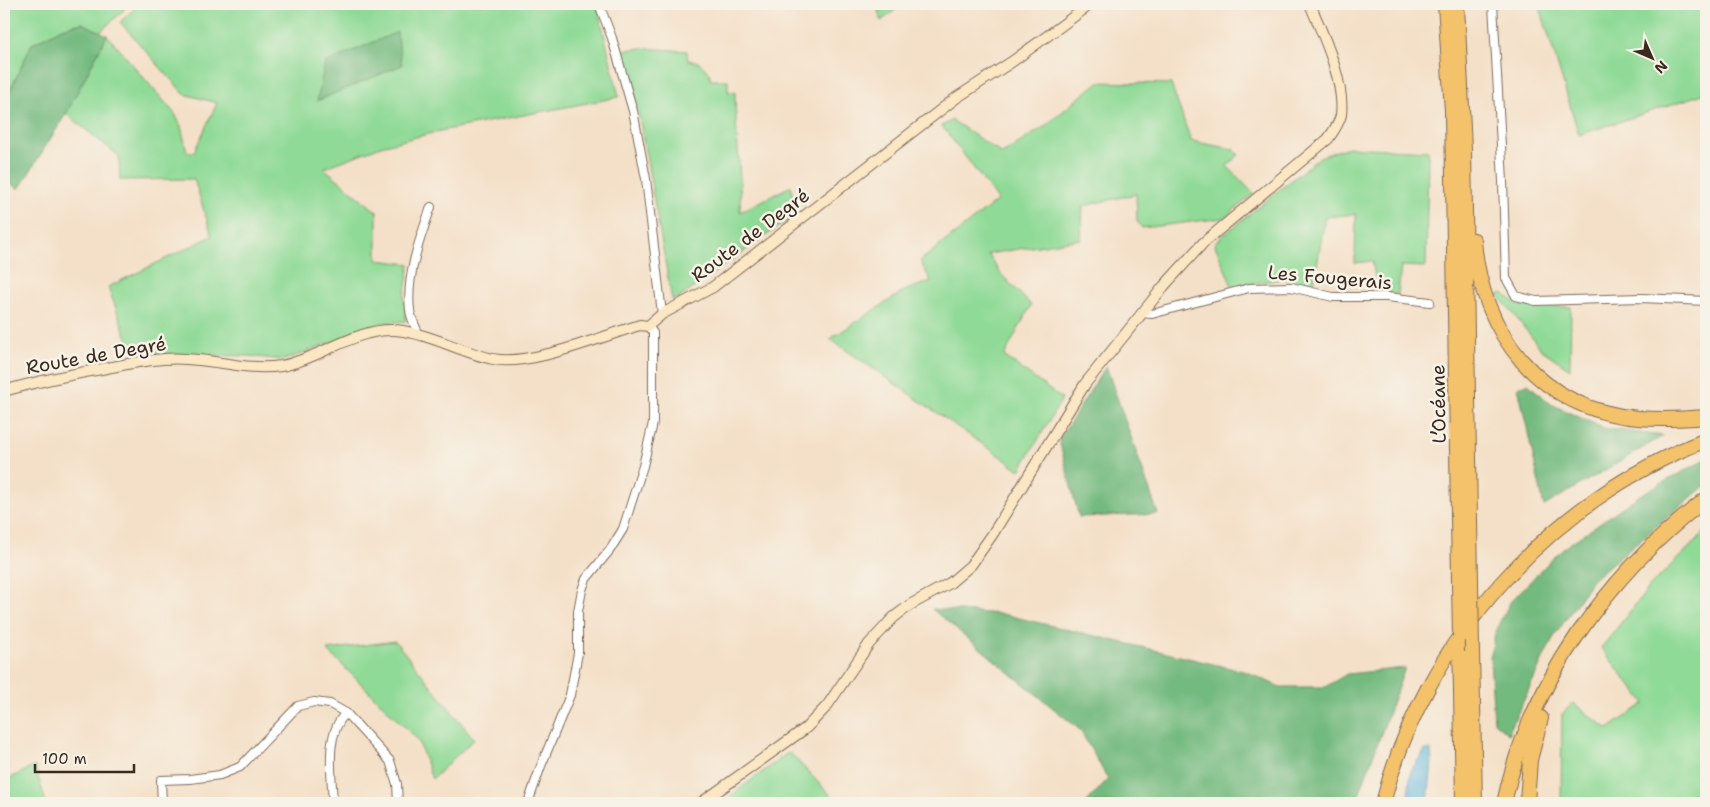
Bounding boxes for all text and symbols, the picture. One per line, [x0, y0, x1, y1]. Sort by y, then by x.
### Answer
north arrow [1628, 32, 1678, 82]
text: N [1651, 57, 1671, 77]
street label: Route de Degré [686, 183, 814, 288]
street label: Les Fougerais [1267, 260, 1393, 295]
street label: Route de Degré [24, 331, 168, 380]
street label: L’Océane [1425, 364, 1452, 444]
scale bar [35, 742, 134, 774]
text: 100 m [42, 749, 87, 769]

